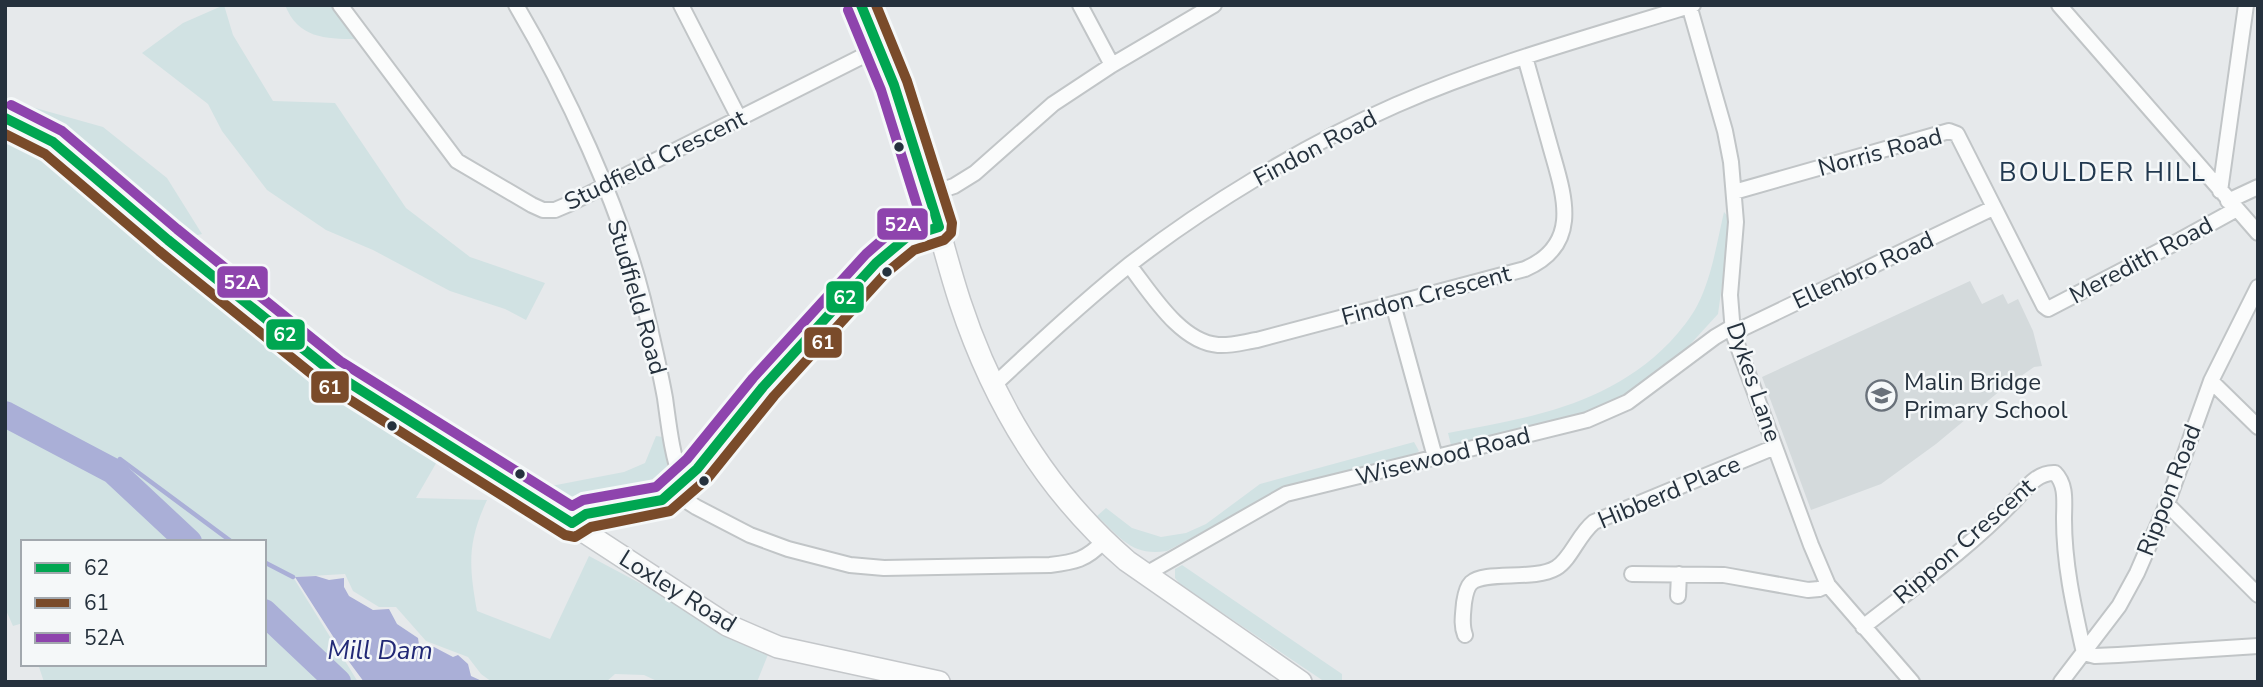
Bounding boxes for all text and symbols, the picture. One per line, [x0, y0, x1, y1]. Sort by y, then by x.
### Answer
street label: Studfield Crescent [559, 102, 752, 218]
street label: Findon Road [1248, 102, 1382, 194]
street label: Norris Road [1814, 120, 1946, 184]
unlabelled marker [892, 140, 906, 154]
district label: BOULDER HILL [1999, 155, 2207, 190]
line badge: 52A [876, 207, 929, 241]
street label: Meredith Road [2064, 209, 2218, 311]
text: 52A [885, 212, 922, 238]
street label: Studfield Road [600, 216, 674, 378]
street label: Ellenbro Road [1787, 223, 1939, 317]
street label: Findon Crescent [1338, 257, 1515, 333]
line badge: 52A [216, 265, 269, 299]
unlabelled marker [880, 265, 894, 279]
text: 52A [224, 270, 261, 296]
line badge: 62 [825, 280, 865, 314]
text: 62 [834, 285, 856, 311]
line badge: 62 [265, 318, 306, 351]
street label: Dykes Lane [1719, 318, 1789, 446]
text: 62 [274, 322, 296, 348]
line badge: 61 [803, 326, 843, 359]
text: 61 [812, 330, 834, 356]
place label: Malin Bridge Primary School [1904, 366, 2068, 426]
line badge: 61 [310, 370, 350, 404]
text: 61 [319, 375, 341, 401]
school or university icon: Malin Bridge Primary School [1864, 379, 1898, 413]
unlabelled marker [385, 419, 399, 433]
street label: Wisewood Road [1352, 419, 1534, 493]
street label: Rippon Road [2129, 420, 2209, 560]
street label: Hibberd Place [1593, 448, 1745, 536]
unlabelled marker [513, 467, 527, 481]
street label: Rippon Crescent [1887, 470, 2042, 611]
unlabelled marker [697, 474, 711, 488]
legend [21, 540, 266, 666]
street label: Loxley Road [613, 542, 743, 640]
text: 62 [84, 554, 109, 582]
text: 61 [84, 589, 109, 617]
text: 52A [84, 624, 125, 652]
water label: Mill Dam [327, 633, 433, 668]

